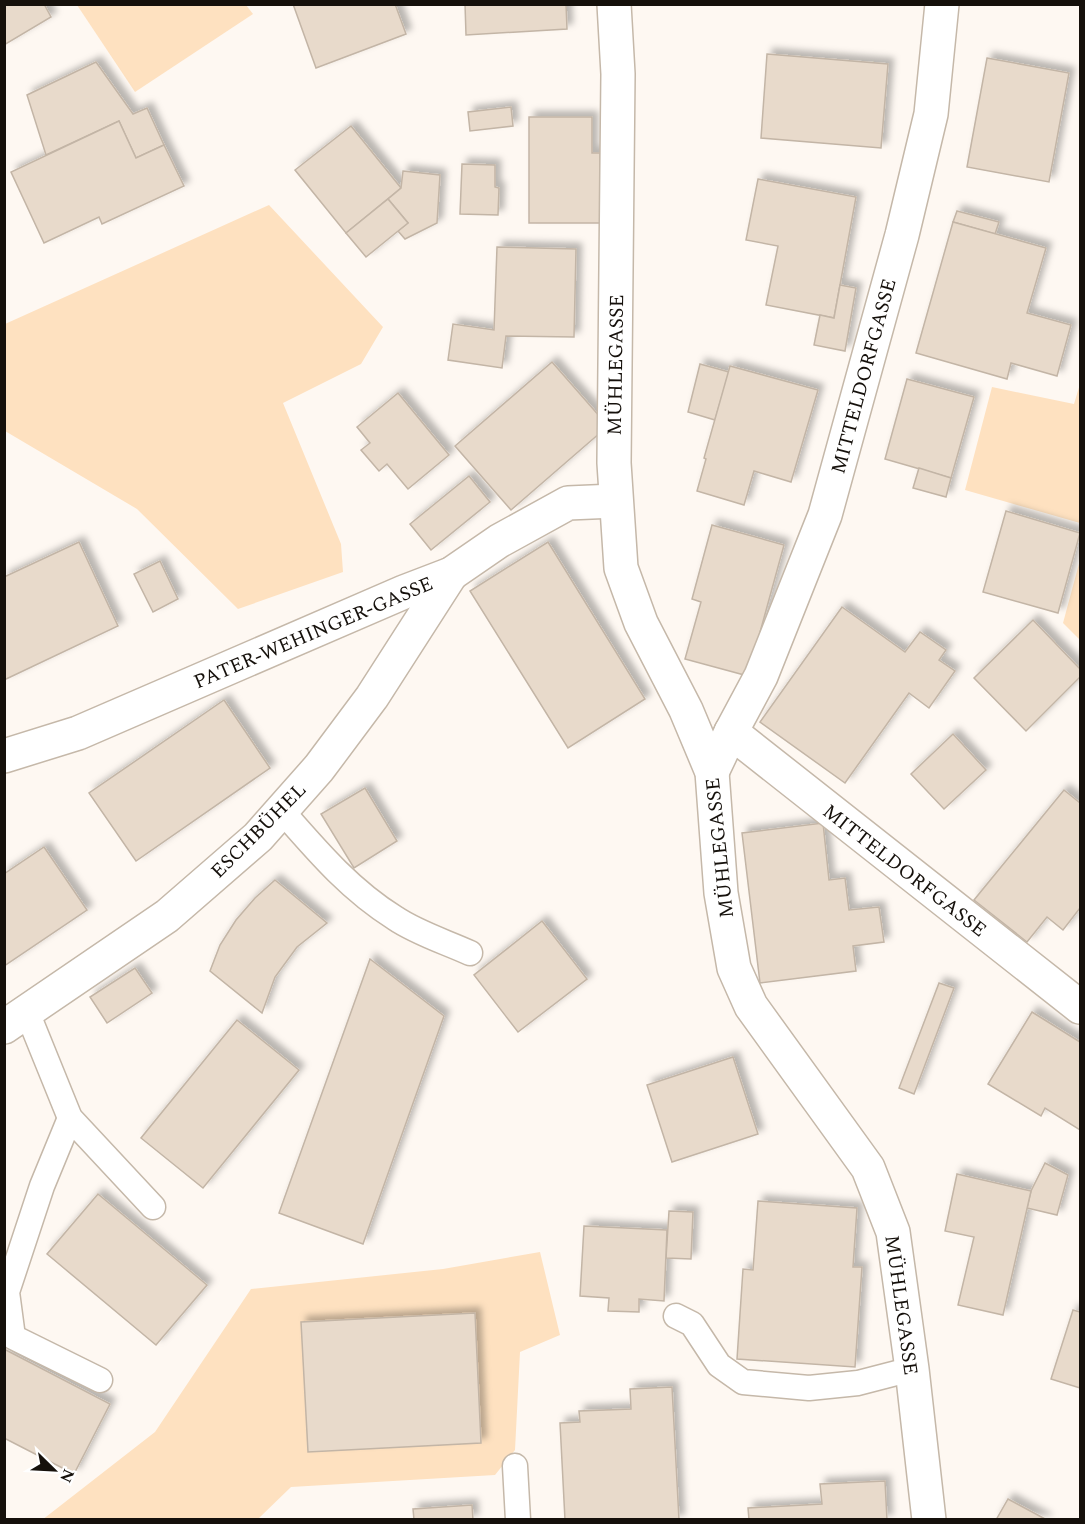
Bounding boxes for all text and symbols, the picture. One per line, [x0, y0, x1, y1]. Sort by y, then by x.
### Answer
street label: MITTELDORFGASSE [823, 275, 904, 477]
street label: MÜHLEGASSE [600, 294, 632, 436]
street label: PATER-WEHINGER-GASSE [189, 569, 438, 697]
street label: ESCHBÜHEL [204, 776, 314, 886]
street label: MÜHLEGASSE [698, 776, 742, 920]
street label: MITTELDORFGASSE [816, 797, 993, 945]
street label: MÜHLEGASSE [876, 1233, 926, 1377]
north arrow [24, 1440, 84, 1500]
text: N [53, 1465, 80, 1487]

